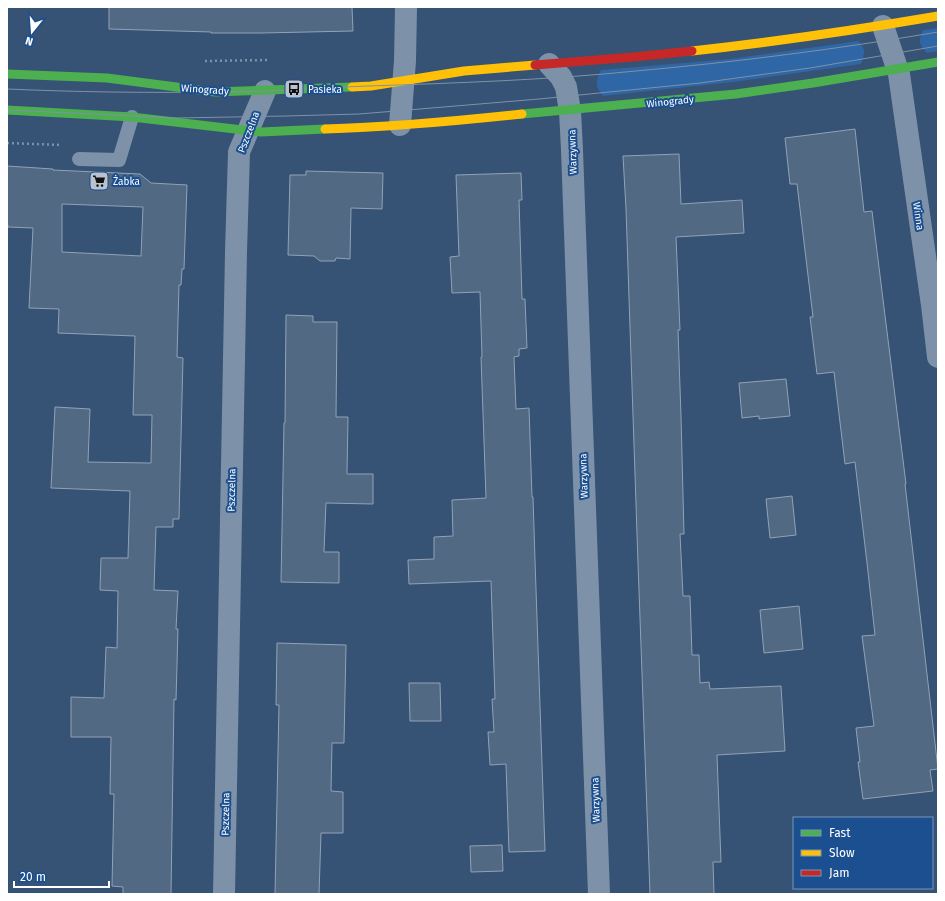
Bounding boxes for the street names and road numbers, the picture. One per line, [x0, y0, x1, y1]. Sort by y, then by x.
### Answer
street label: Winogrady [181, 82, 229, 98]
street label: Winogrady [646, 94, 695, 110]
street label: Pszczelna [236, 110, 262, 155]
street label: Warzywna [566, 129, 580, 175]
street label: Winna [910, 201, 926, 231]
street label: Warzywna [577, 453, 591, 499]
street label: Pszczelna [226, 468, 238, 512]
street label: Warzywna [589, 777, 603, 823]
street label: Pszczelna [220, 792, 232, 836]

